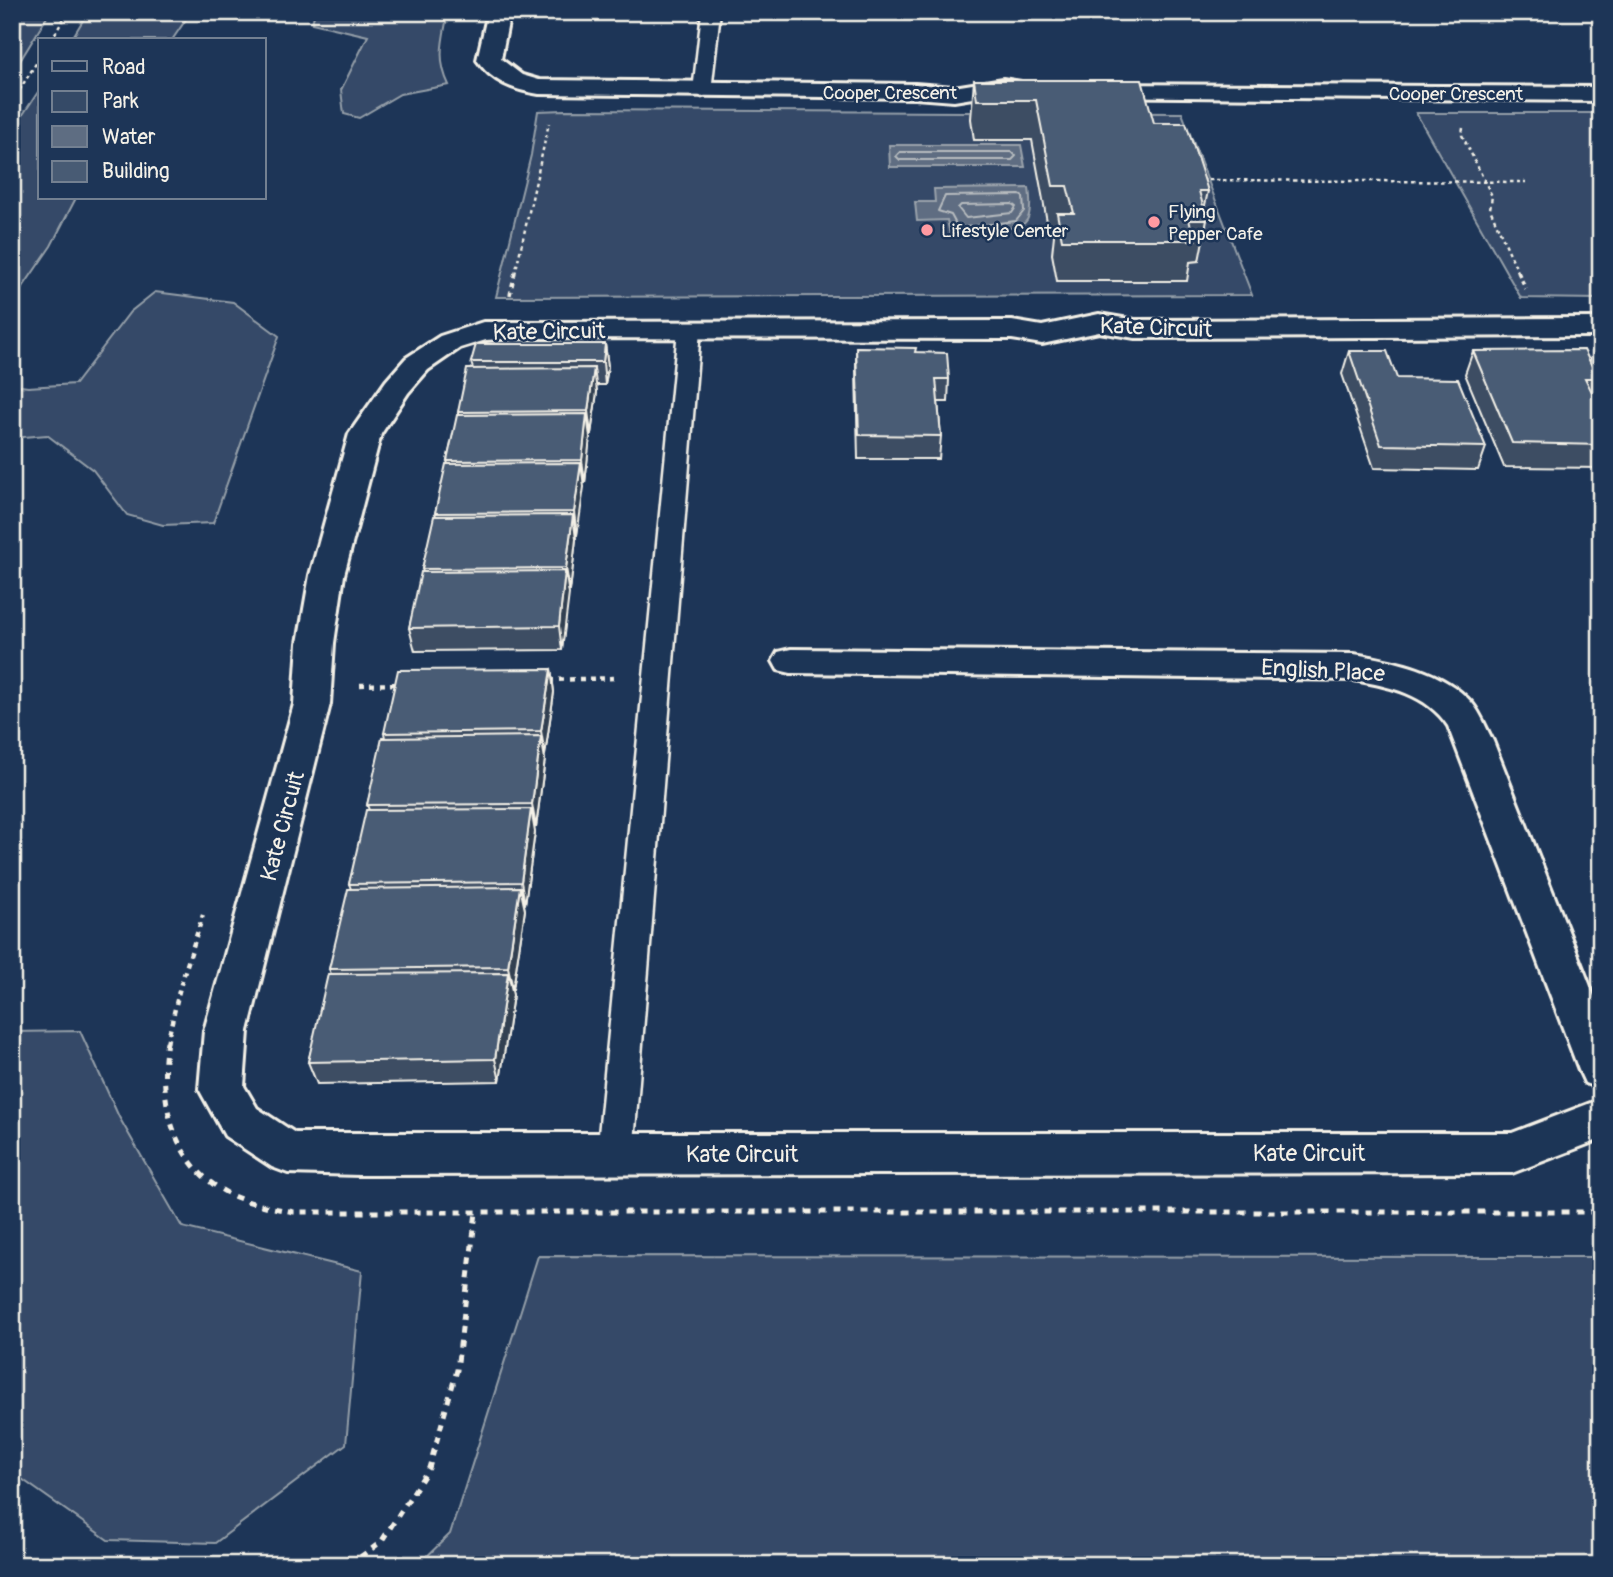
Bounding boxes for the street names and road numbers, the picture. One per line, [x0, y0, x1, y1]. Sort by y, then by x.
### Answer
street label: Cooper Crescent [823, 81, 958, 105]
street label: Cooper Crescent [1389, 82, 1524, 106]
street label: Kate Circuit [1099, 311, 1213, 344]
street label: Kate Circuit [492, 316, 606, 347]
street label: English Place [1260, 653, 1386, 688]
street label: Kate Circuit [254, 767, 311, 884]
street label: Kate Circuit [1253, 1139, 1366, 1168]
street label: Kate Circuit [686, 1140, 799, 1169]

